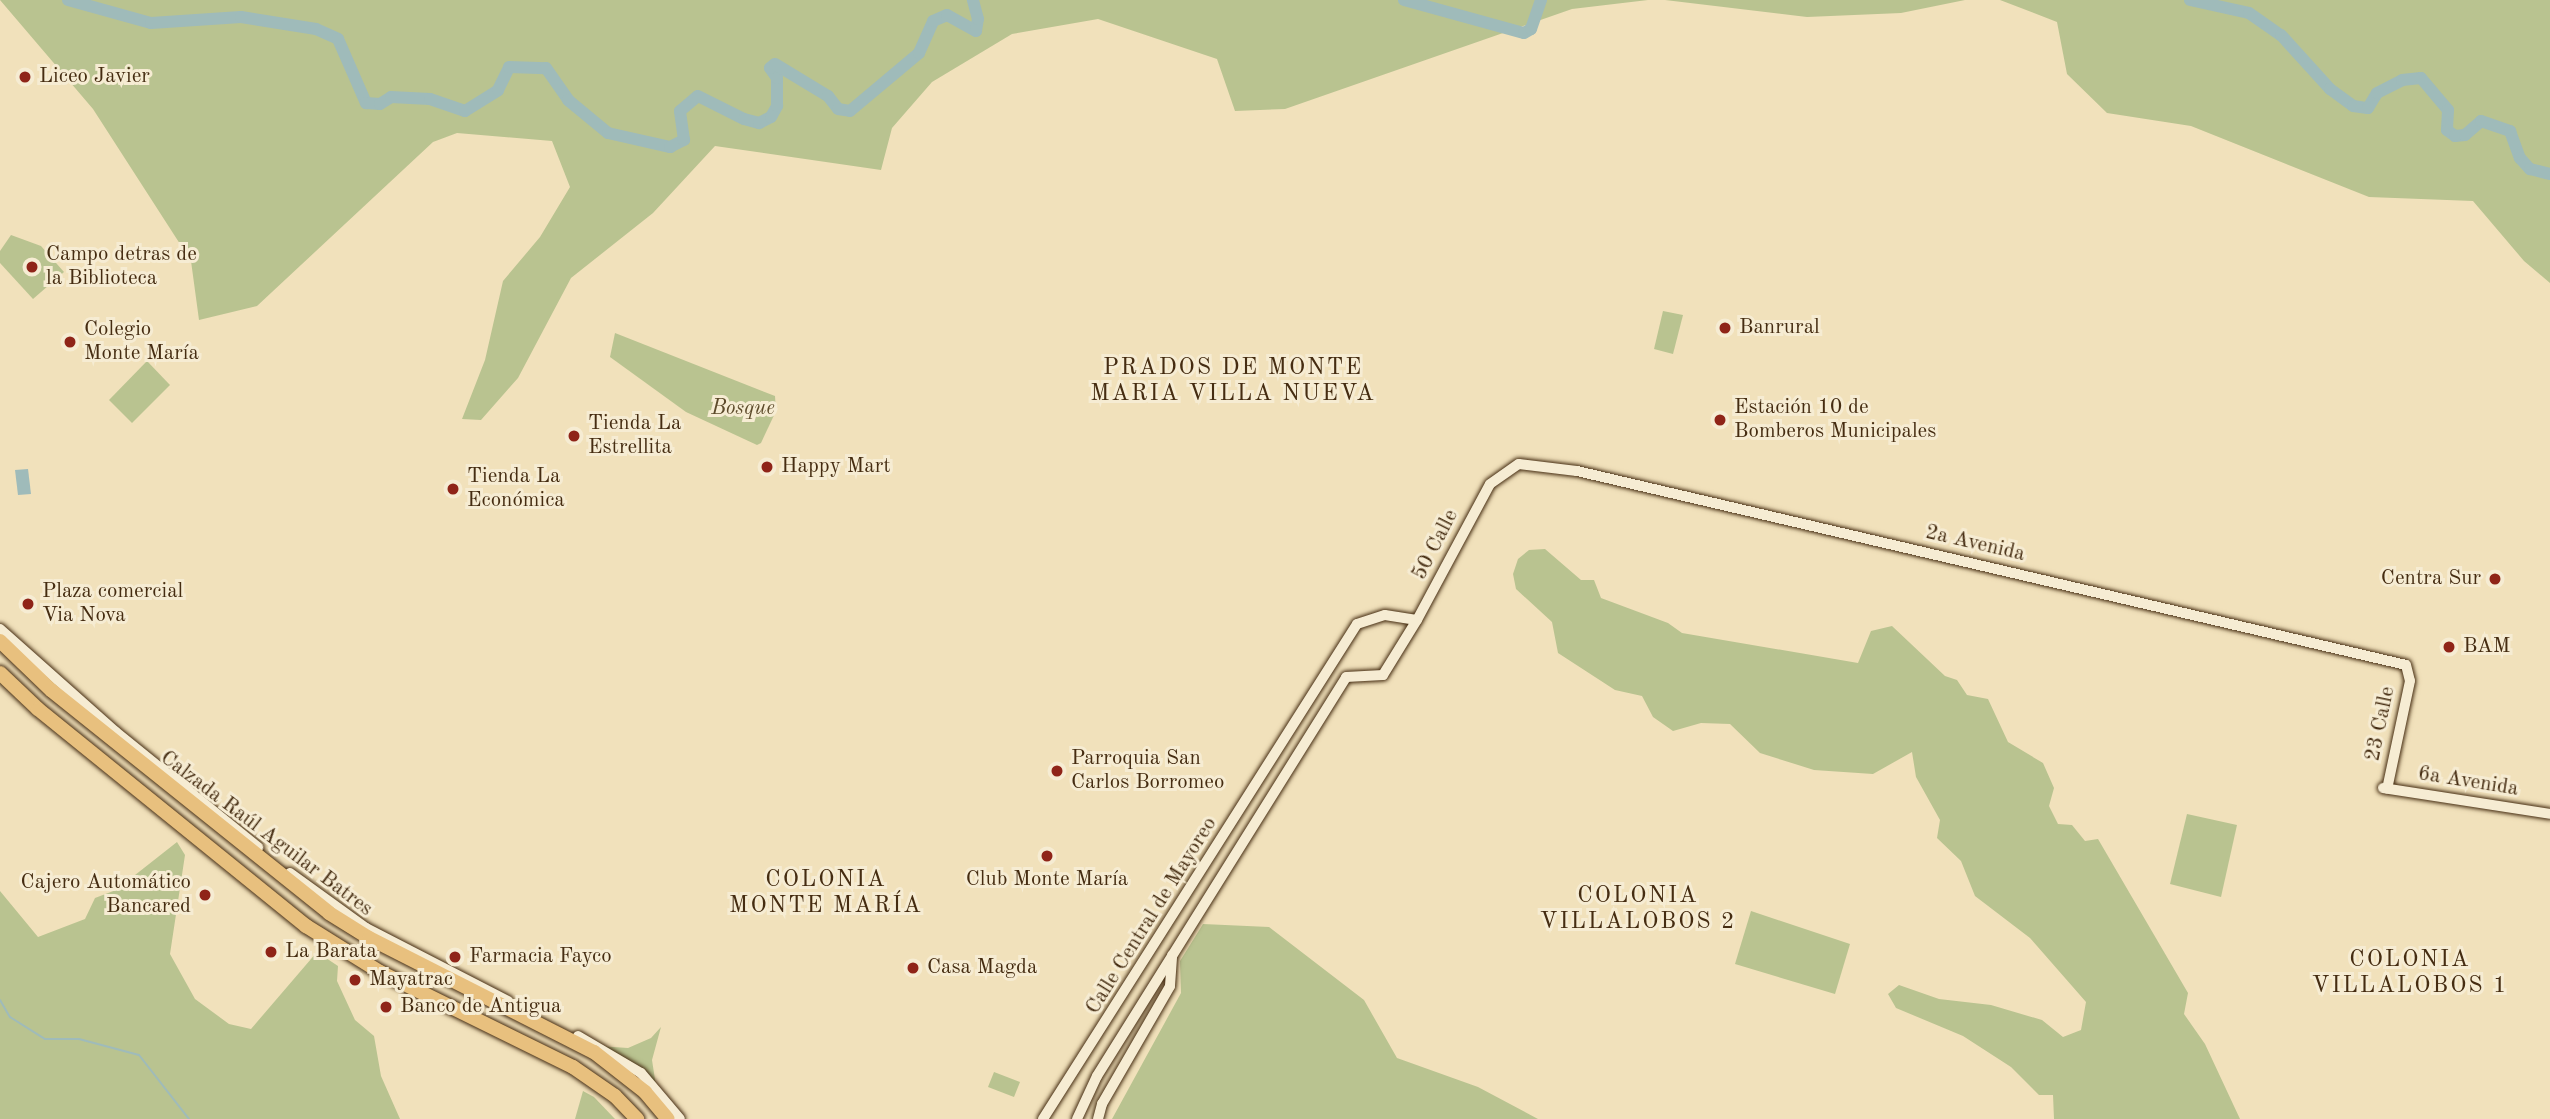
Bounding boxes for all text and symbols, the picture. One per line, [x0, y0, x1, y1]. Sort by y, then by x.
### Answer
place label: Liceo Javier [39, 64, 150, 90]
marker: Liceo Javier [17, 69, 33, 85]
place label: Campo detras de la Biblioteca [46, 242, 197, 292]
marker: Campo detras de la Biblioteca [24, 259, 40, 275]
place label: Banrural [1739, 315, 1820, 341]
place label: Colegio Monte María [84, 317, 199, 367]
marker: Banrural [1717, 320, 1733, 336]
marker: Colegio Monte María [62, 334, 78, 350]
district label: PRADOS DE MONTE MARIA VILLA NUEVA [1092, 354, 1374, 408]
place label: Estación 10 de Bomberos Municipales [1734, 395, 1936, 445]
park label: Bosque [711, 396, 775, 422]
place label: Tienda La Estrellita [588, 411, 681, 461]
marker: Estación 10 de Bomberos Municipales [1712, 412, 1728, 428]
marker: Tienda La Estrellita [566, 428, 582, 444]
place label: Happy Mart [781, 454, 891, 480]
marker: Happy Mart [759, 459, 775, 475]
place label: Tienda La Económica [467, 464, 565, 514]
marker: Tienda La Económica [445, 481, 461, 497]
street label: 50 Calle [1408, 506, 1464, 584]
street label: 2a Avenida [1923, 520, 2027, 568]
place label: Centra Sur [2381, 566, 2481, 592]
marker: Centra Sur [2487, 571, 2503, 587]
place label: Plaza comercial Via Nova [42, 579, 183, 629]
marker: Plaza comercial Via Nova [20, 596, 36, 612]
place label: BAM [2463, 634, 2510, 660]
marker: BAM [2441, 639, 2457, 655]
street label: 23 Calle [2361, 684, 2401, 764]
street label: Calzada Raúl Aguilar Batres [155, 746, 377, 922]
place label: Parroquia San Carlos Borromeo [1071, 746, 1224, 796]
street label: 6a Avenida [2416, 762, 2520, 802]
marker: Parroquia San Carlos Borromeo [1049, 763, 1065, 779]
street label: Calle Central de Mayoreo [1081, 813, 1223, 1019]
marker: Club Monte María [1039, 848, 1055, 864]
district label: COLONIA MONTE MARÍA [730, 866, 922, 920]
place label: Club Monte María [966, 867, 1128, 893]
place label: Cajero Automático Bancared [21, 870, 191, 920]
district label: COLONIA VILLALOBOS 2 [1541, 882, 1735, 936]
marker: Cajero Automático Bancared [197, 887, 213, 903]
place label: La Barata [285, 939, 377, 965]
marker: La Barata [263, 944, 279, 960]
place label: Farmacia Fayco [469, 944, 612, 970]
district label: COLONIA VILLALOBOS 1 [2313, 946, 2507, 1000]
marker: Farmacia Fayco [447, 949, 463, 965]
place label: Casa Magda [927, 955, 1037, 981]
marker: Casa Magda [905, 960, 921, 976]
place label: Mayatrac [369, 967, 453, 993]
marker: Mayatrac [347, 972, 363, 988]
place label: Banco de Antigua [400, 994, 561, 1020]
marker: Banco de Antigua [378, 999, 394, 1015]

